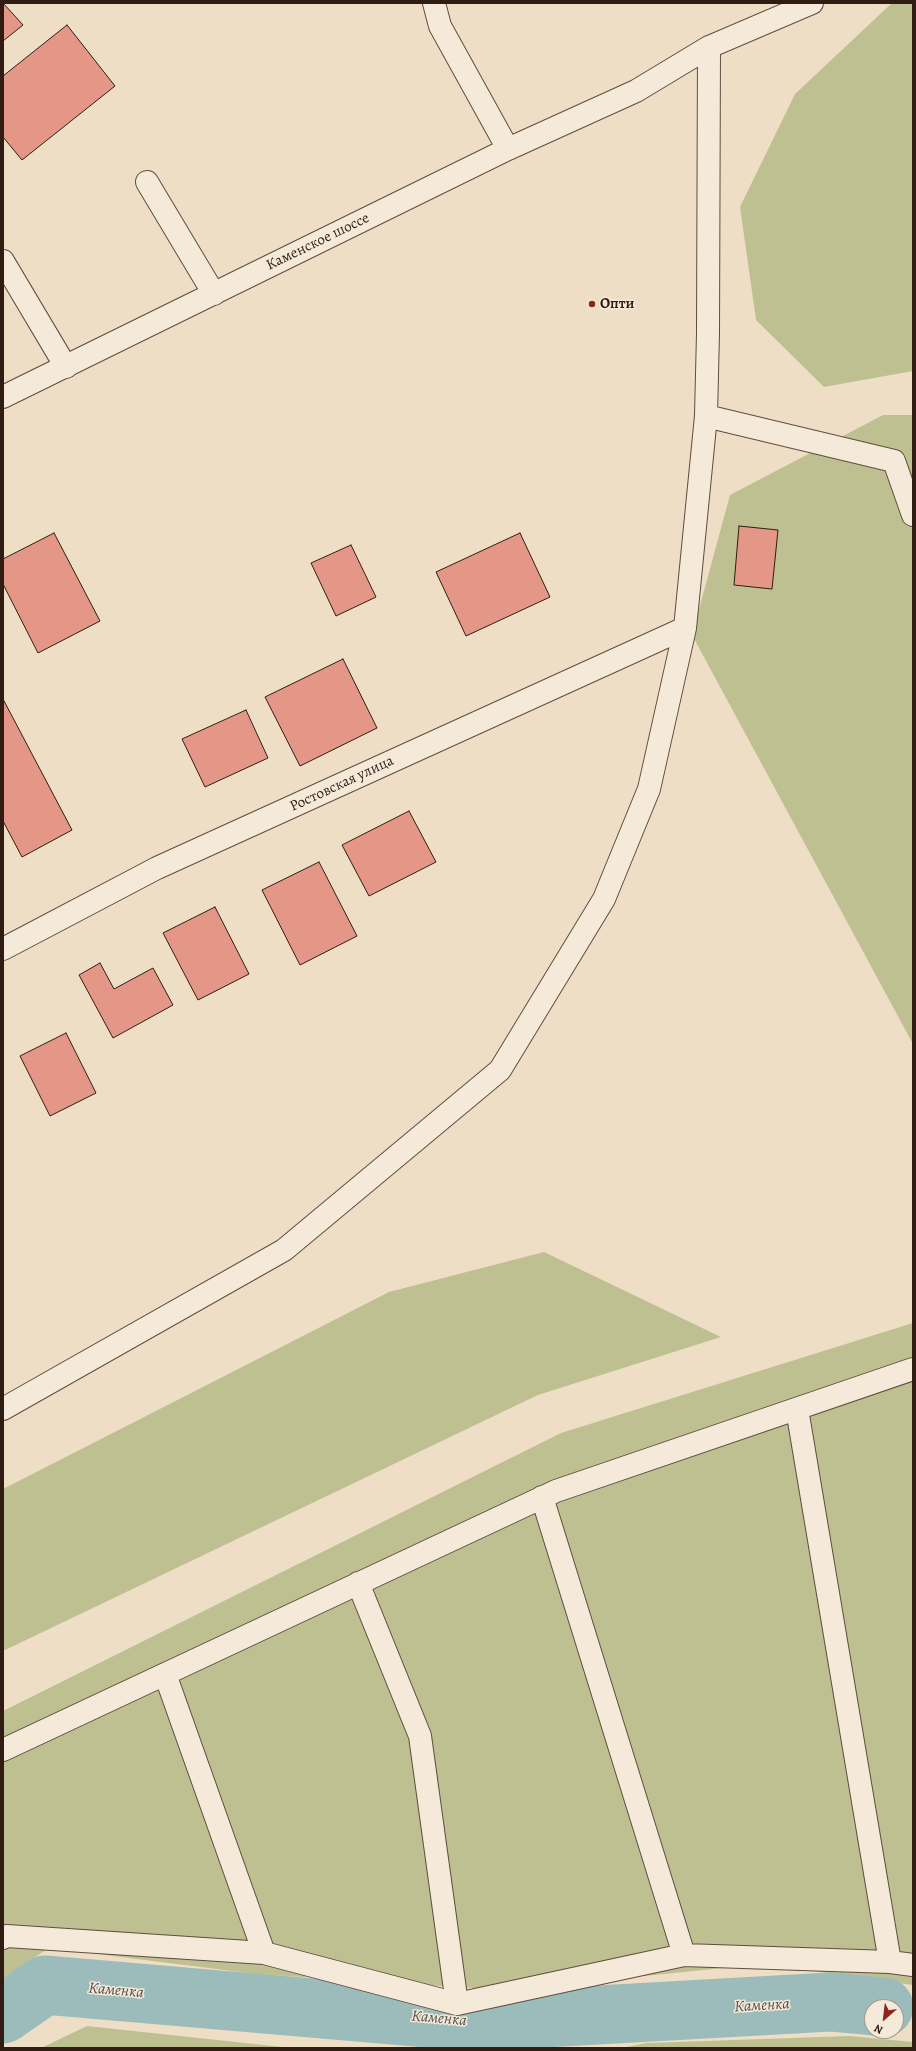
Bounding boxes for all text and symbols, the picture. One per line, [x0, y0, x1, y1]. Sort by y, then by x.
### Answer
street label: Каменское шоссе [263, 209, 373, 275]
place label: Опти [600, 295, 634, 313]
marker: Опти [587, 299, 597, 309]
street label: Ростовская улица [287, 752, 397, 816]
water label: Каменка [87, 1979, 145, 2003]
water label: Каменка [734, 1995, 790, 2017]
north arrow [864, 1999, 904, 2039]
water label: Каменка [410, 2007, 468, 2031]
text: N [872, 2021, 886, 2038]

